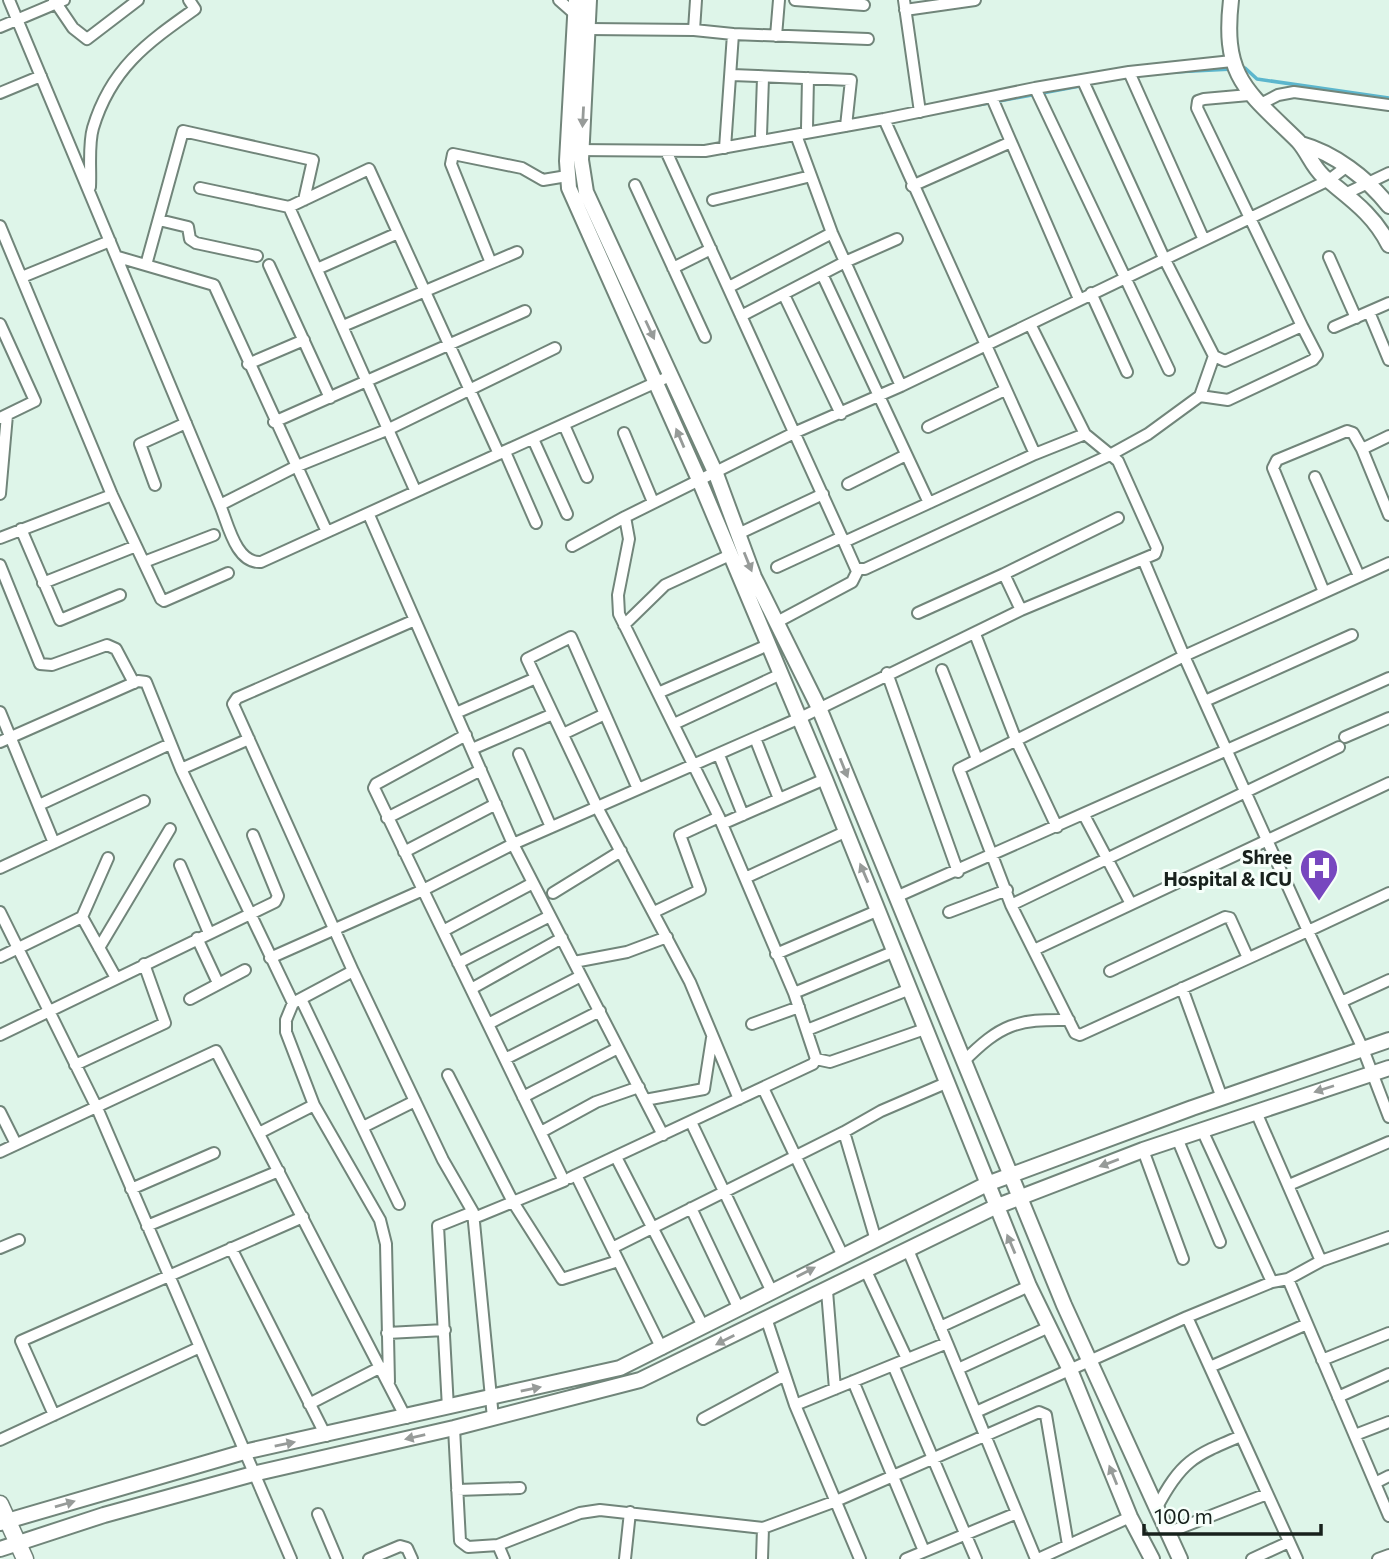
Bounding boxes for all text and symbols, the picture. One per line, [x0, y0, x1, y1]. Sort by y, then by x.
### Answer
one-way arrow [577, 106, 588, 128]
one-way arrow [644, 320, 656, 340]
one-way arrow [675, 427, 686, 448]
one-way arrow [743, 551, 754, 572]
one-way arrow [838, 758, 849, 779]
place label: Shree Hospital & ICU [1163, 845, 1292, 890]
hospital icon: Shree Hospital & ICU [1298, 847, 1340, 902]
one-way arrow [859, 863, 870, 884]
one-way arrow [1314, 1084, 1335, 1095]
one-way arrow [1098, 1157, 1119, 1168]
one-way arrow [1005, 1234, 1016, 1255]
one-way arrow [796, 1267, 816, 1278]
one-way arrow [715, 1334, 735, 1345]
one-way arrow [520, 1384, 542, 1395]
one-way arrow [404, 1432, 426, 1443]
one-way arrow [274, 1439, 296, 1450]
one-way arrow [1107, 1464, 1118, 1485]
scale bar [1144, 1492, 1321, 1536]
one-way arrow [55, 1498, 76, 1508]
text: 100 m [1154, 1503, 1213, 1528]

